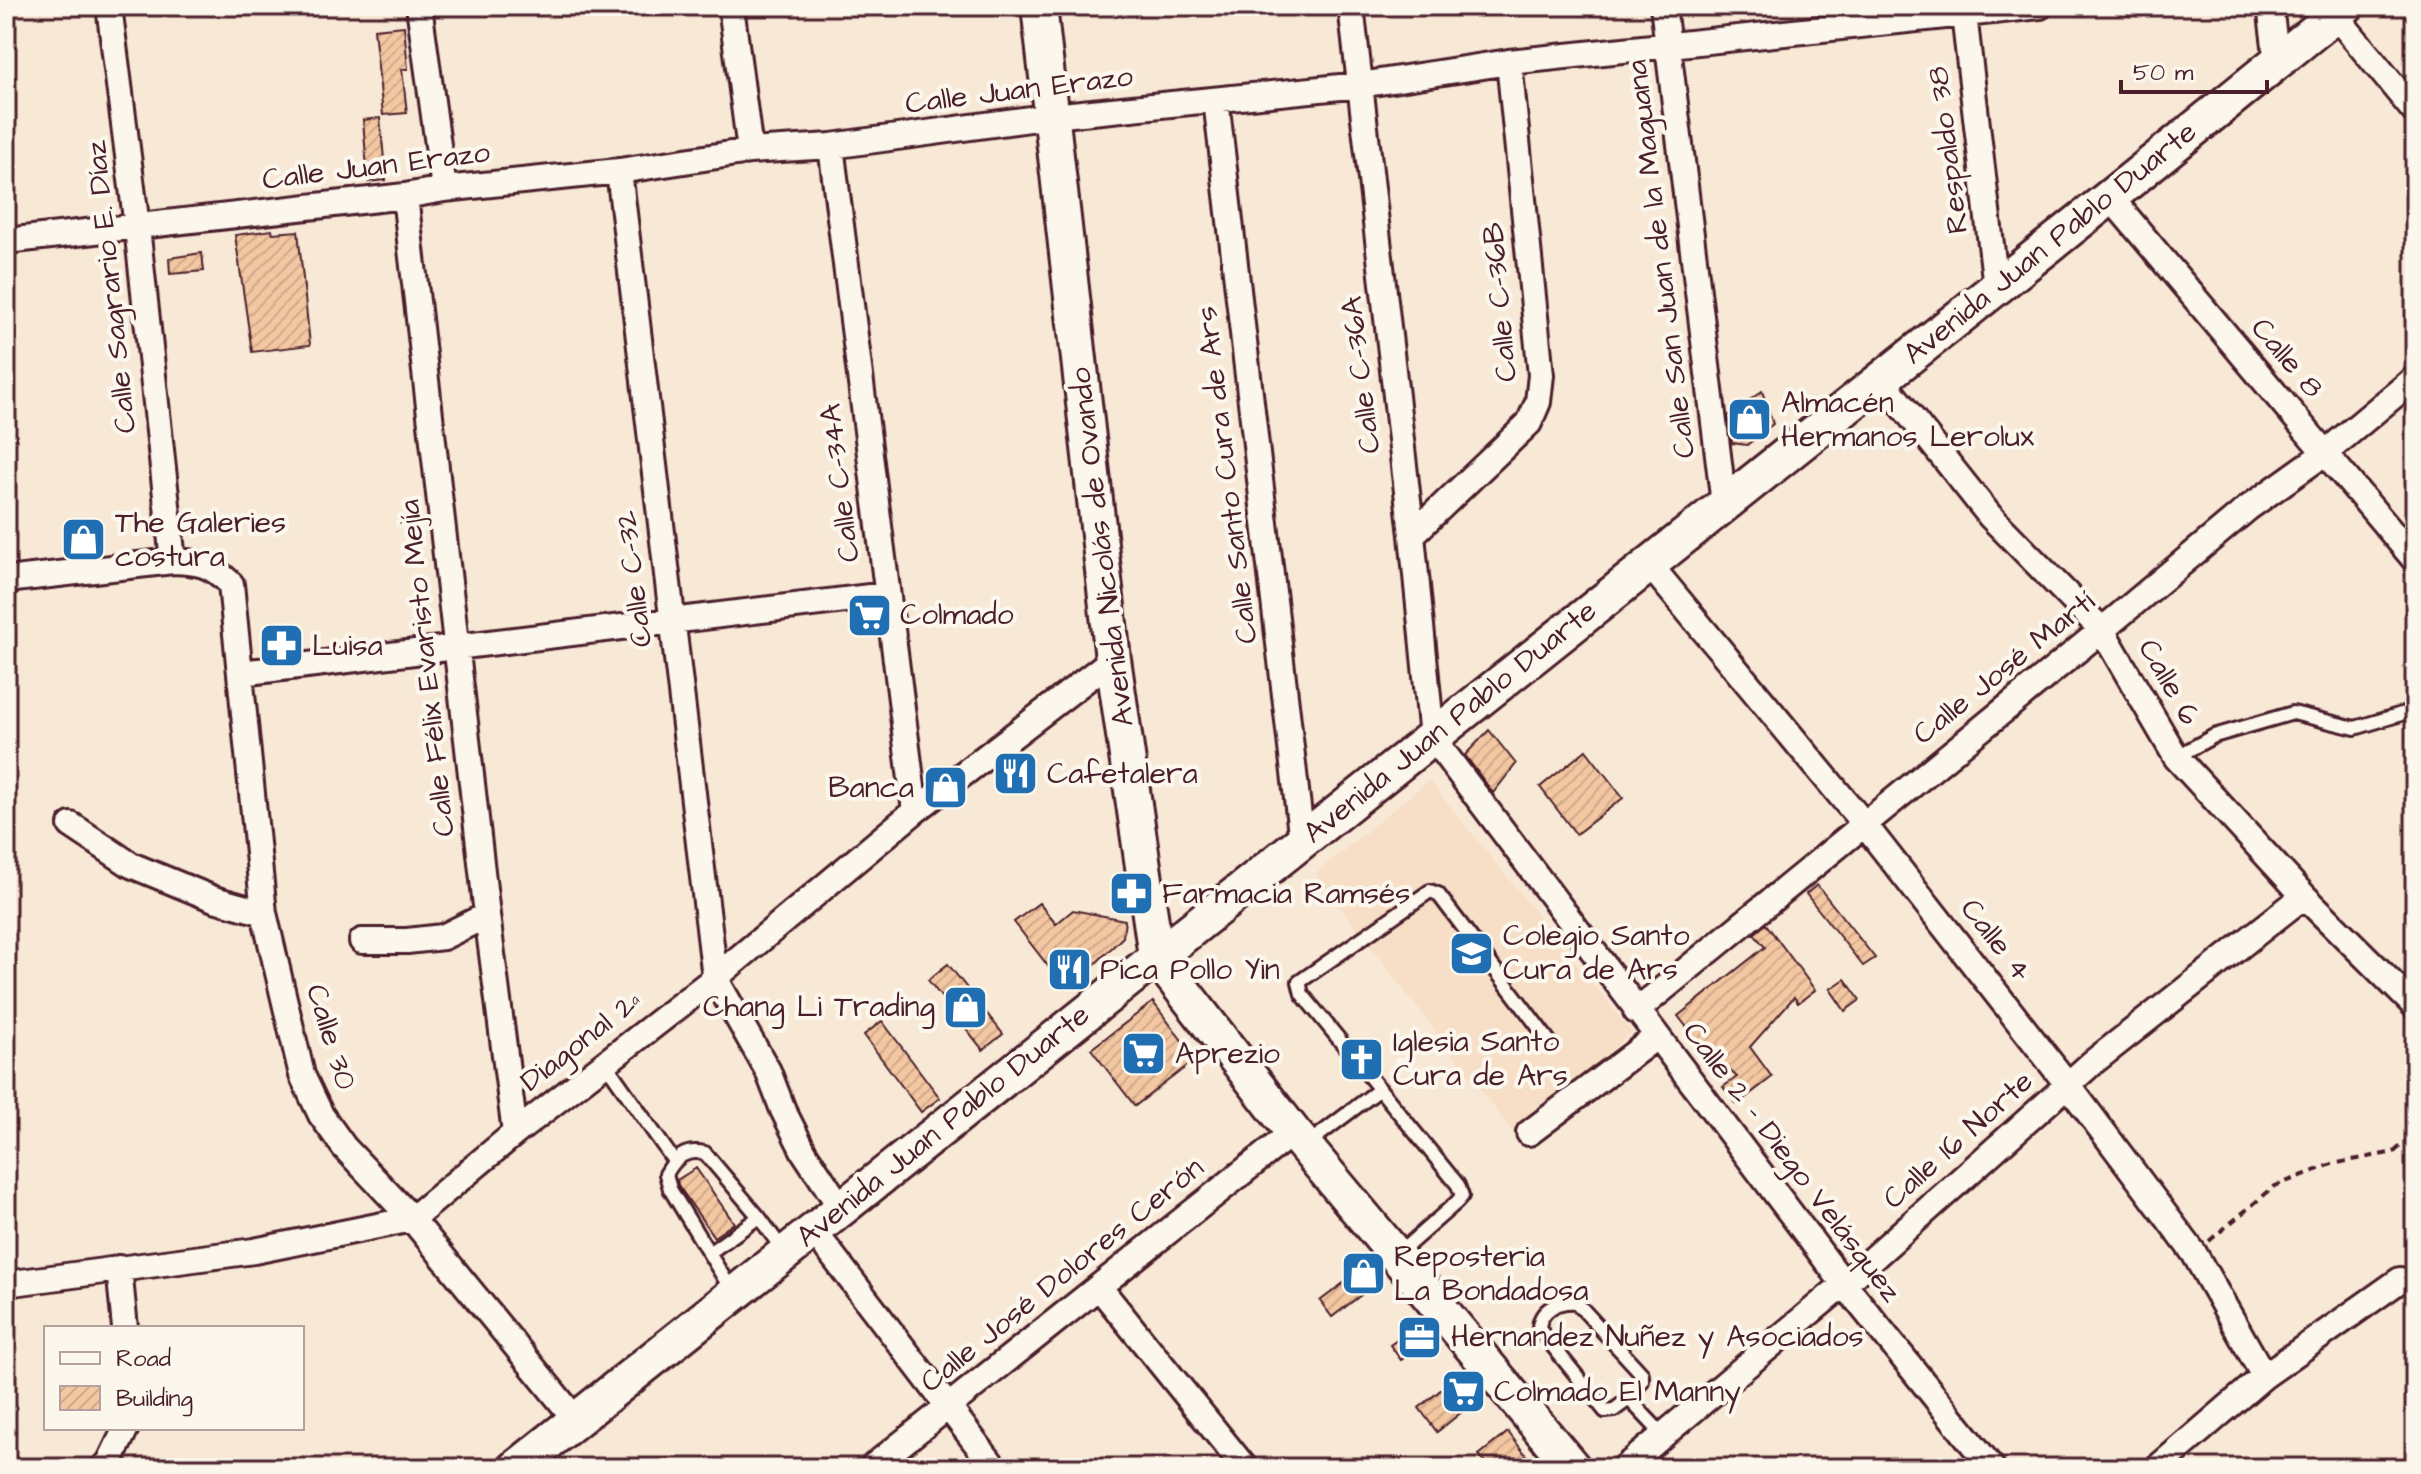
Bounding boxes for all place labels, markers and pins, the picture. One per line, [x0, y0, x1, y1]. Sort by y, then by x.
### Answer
place label: Almacén Hermanos Lerolux [1781, 382, 2035, 458]
shop icon: Almacén Hermanos Lerolux [1726, 396, 1774, 444]
place label: The Galeries costura [115, 502, 286, 578]
shop icon: The Galeries costura [60, 516, 108, 564]
supermarket icon: Colmado [845, 591, 893, 639]
place label: Colmado [900, 594, 1014, 636]
pharmacy icon: Luisa [257, 622, 305, 670]
place label: Luisa [312, 625, 383, 667]
restaurant icon: Cafetalera [992, 750, 1040, 798]
place label: Cafetalera [1047, 753, 1198, 795]
shop icon: Banca [921, 764, 969, 812]
place label: Banca [828, 767, 914, 809]
pharmacy icon: Farmacia Ramsés [1107, 870, 1155, 918]
place label: Farmacia Ramsés [1162, 873, 1410, 915]
place label: Colegio Santo Cura de Ars [1503, 915, 1690, 991]
school or university icon: Colegio Santo Cura de Ars [1448, 929, 1496, 977]
restaurant icon: Pica Pollo Yin [1045, 946, 1093, 994]
place label: Pica Pollo Yin [1100, 949, 1280, 991]
shop icon: Chang Li Trading [942, 983, 990, 1031]
place label: Chang Li Trading [703, 986, 935, 1029]
place label: Iglesia Santo Cura de Ars [1393, 1021, 1568, 1097]
supermarket icon: Aprezio [1120, 1030, 1168, 1078]
place label: Aprezio [1175, 1033, 1280, 1075]
church icon: Iglesia Santo Cura de Ars [1338, 1035, 1386, 1083]
place label: Reposteria La Bondadosa [1394, 1236, 1588, 1312]
shop icon: Reposteria La Bondadosa [1339, 1250, 1387, 1298]
office icon: Hernandez Nuñez y Asociados [1396, 1313, 1444, 1361]
place label: Hernandez Nuñez y Asociados [1451, 1316, 1864, 1359]
supermarket icon: Colmado El Manny [1439, 1368, 1487, 1416]
place label: Colmado El Manny [1494, 1371, 1741, 1414]

